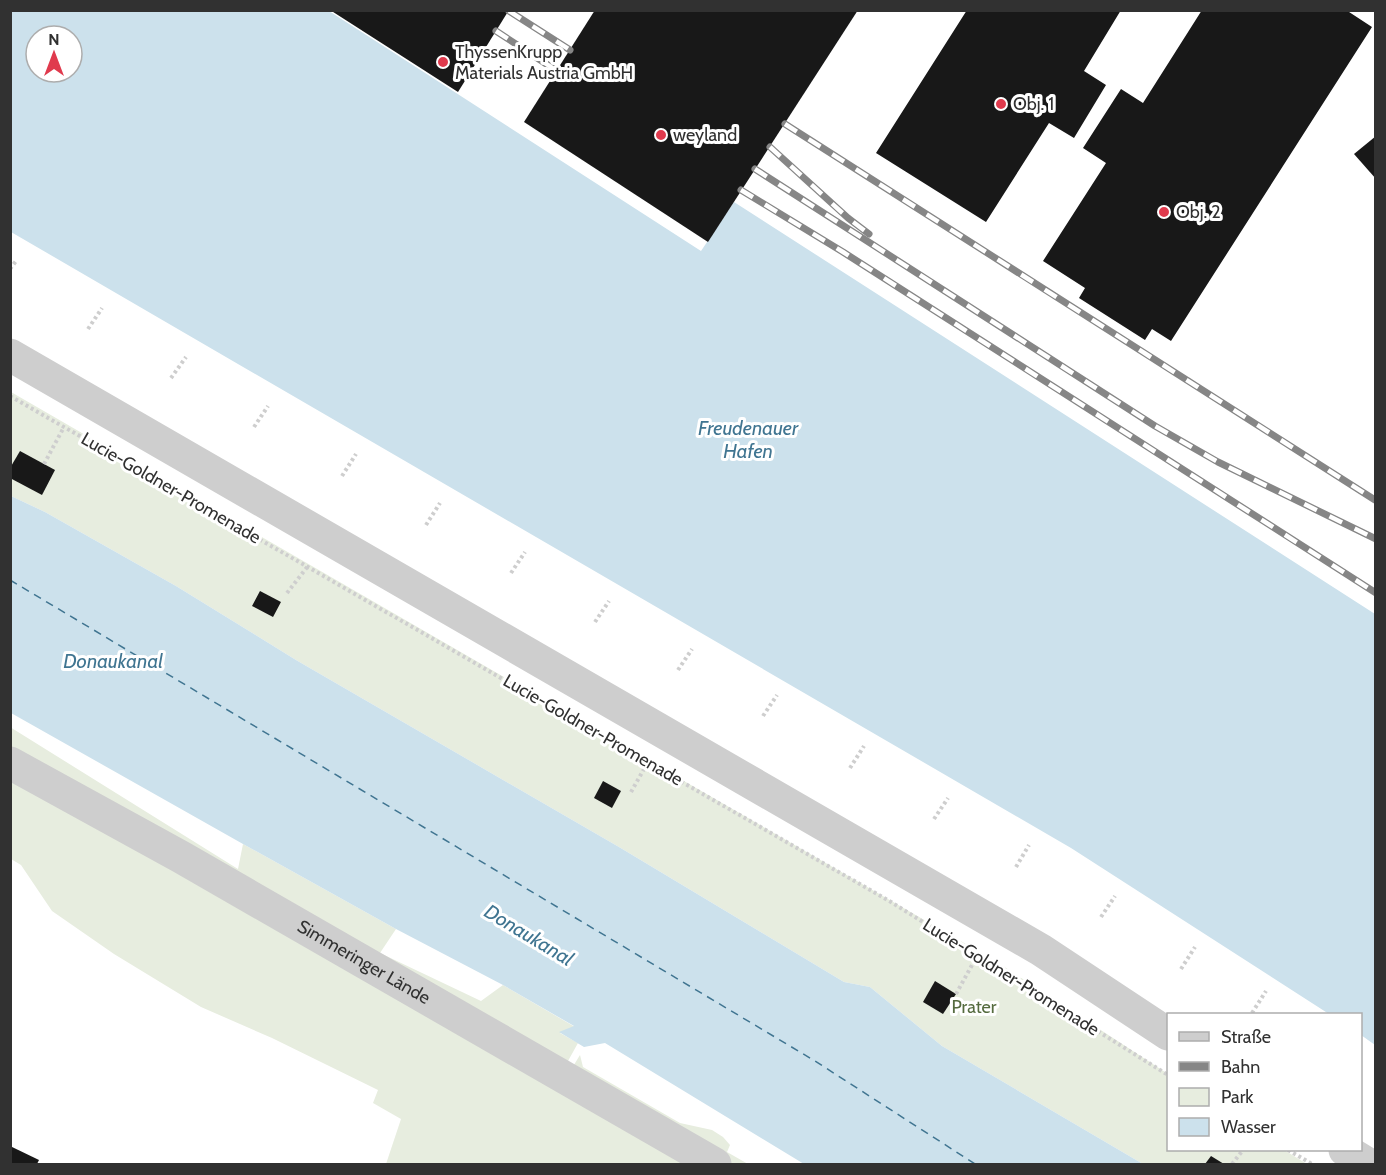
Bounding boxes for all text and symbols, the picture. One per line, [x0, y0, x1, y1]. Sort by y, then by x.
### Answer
north arrow [24, 24, 84, 84]
text: N [48, 30, 60, 49]
place label: ThyssenKrupp Materials Austria GmbH [455, 41, 633, 84]
marker: ThyssenKrupp Materials Austria GmbH [436, 55, 450, 69]
place label: Obj. 1 [1013, 93, 1054, 115]
marker: Obj. 1 [994, 97, 1008, 111]
place label: weyland [673, 124, 737, 146]
marker: weyland [654, 128, 668, 142]
place label: Obj. 2 [1176, 201, 1221, 223]
marker: Obj. 2 [1157, 205, 1171, 219]
water label: Freudenauer Hafen [698, 416, 799, 463]
street label: Lucie-Goldner-Promenade [77, 428, 265, 548]
water label: Donaukanal [63, 649, 163, 673]
street label: Lucie-Goldner-Promenade [499, 670, 687, 790]
water label: Donaukanal [480, 899, 578, 971]
street label: Lucie-Goldner-Promenade [919, 914, 1103, 1040]
street label: Simmeringer Lände [294, 915, 434, 1009]
park label: Prater [951, 996, 997, 1018]
legend [1167, 1013, 1362, 1151]
text: Straße [1221, 1026, 1271, 1048]
text: Bahn [1221, 1056, 1260, 1078]
text: Park [1221, 1086, 1254, 1108]
text: Wasser [1221, 1116, 1276, 1138]

